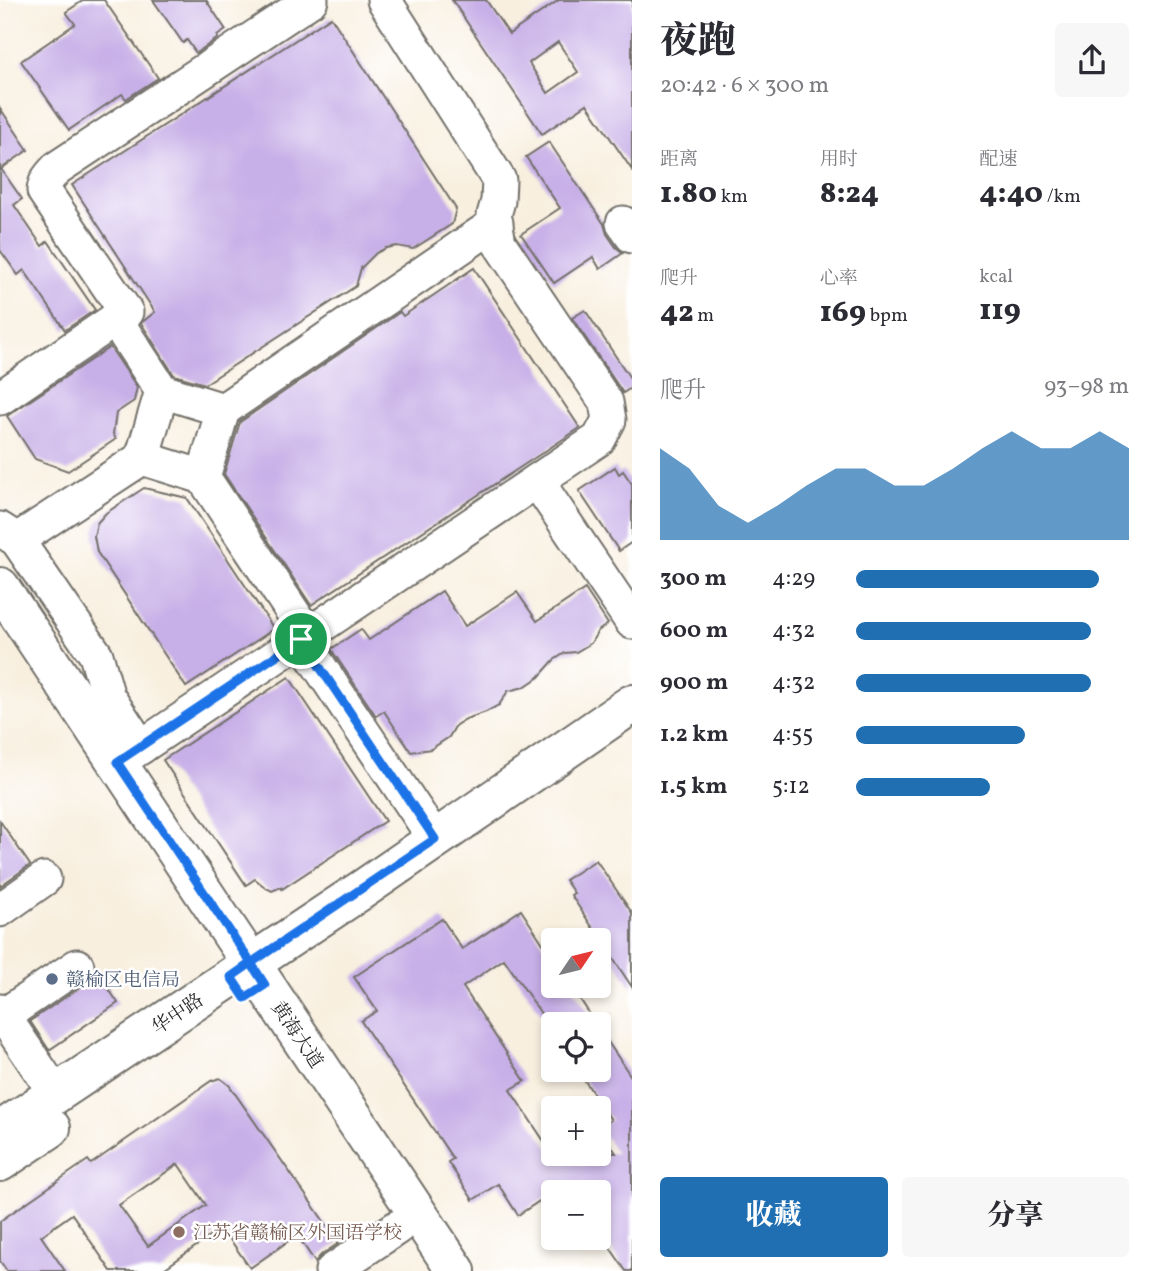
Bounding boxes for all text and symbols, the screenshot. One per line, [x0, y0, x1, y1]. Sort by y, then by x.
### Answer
text: 夜跑 [660, 17, 736, 70]
button: share [1055, 23, 1129, 97]
text: 20:42 · 6 × 300 m [660, 70, 829, 102]
text: 距离 [660, 147, 698, 173]
text: 用时 [820, 147, 858, 173]
text: 配速 [979, 147, 1017, 173]
text: 1.80 [660, 173, 717, 215]
text: 8:24 [820, 173, 879, 215]
text: 4:40 [979, 173, 1043, 215]
text: km [717, 184, 748, 210]
text: /km [1043, 184, 1081, 210]
text: kcal [979, 264, 1013, 290]
text: 爬升 [660, 266, 698, 292]
text: 心率 [820, 266, 858, 292]
text: 119 [979, 290, 1021, 332]
text: 42 [660, 292, 694, 334]
text: 169 [820, 292, 866, 334]
text: m [694, 303, 714, 329]
text: bpm [866, 303, 908, 329]
text: 93–98 m [1044, 371, 1129, 403]
text: 爬升 [660, 375, 706, 407]
text: 300 m [660, 563, 727, 595]
text: 4:29 [772, 563, 815, 595]
pin [271, 609, 331, 669]
text: 600 m [660, 615, 728, 647]
text: 4:32 [772, 615, 815, 647]
icon: arrive [282, 620, 320, 658]
text: 900 m [660, 667, 728, 699]
text: 4:32 [772, 667, 815, 699]
text: 1.2 km [660, 719, 729, 751]
text: 4:55 [772, 719, 813, 751]
text: 1.5 km [660, 771, 727, 803]
text: 5:12 [772, 771, 810, 803]
north arrow [541, 928, 611, 998]
map controls [541, 928, 611, 1250]
place label: 赣榆区电信局 [66, 968, 180, 994]
marker: 赣榆区电信局 [44, 971, 60, 987]
street label: 华中路 [147, 988, 209, 1041]
street label: 黄海大道 [264, 996, 328, 1074]
button: locate [541, 1012, 611, 1082]
button: + [541, 1096, 611, 1166]
button: 收藏 [660, 1177, 888, 1257]
button: 分享 [902, 1177, 1129, 1257]
button: − [541, 1180, 611, 1250]
place label: 江苏省赣榆区外国语学校 [193, 1221, 402, 1247]
marker: 江苏省赣榆区外国语学校 [171, 1224, 187, 1240]

